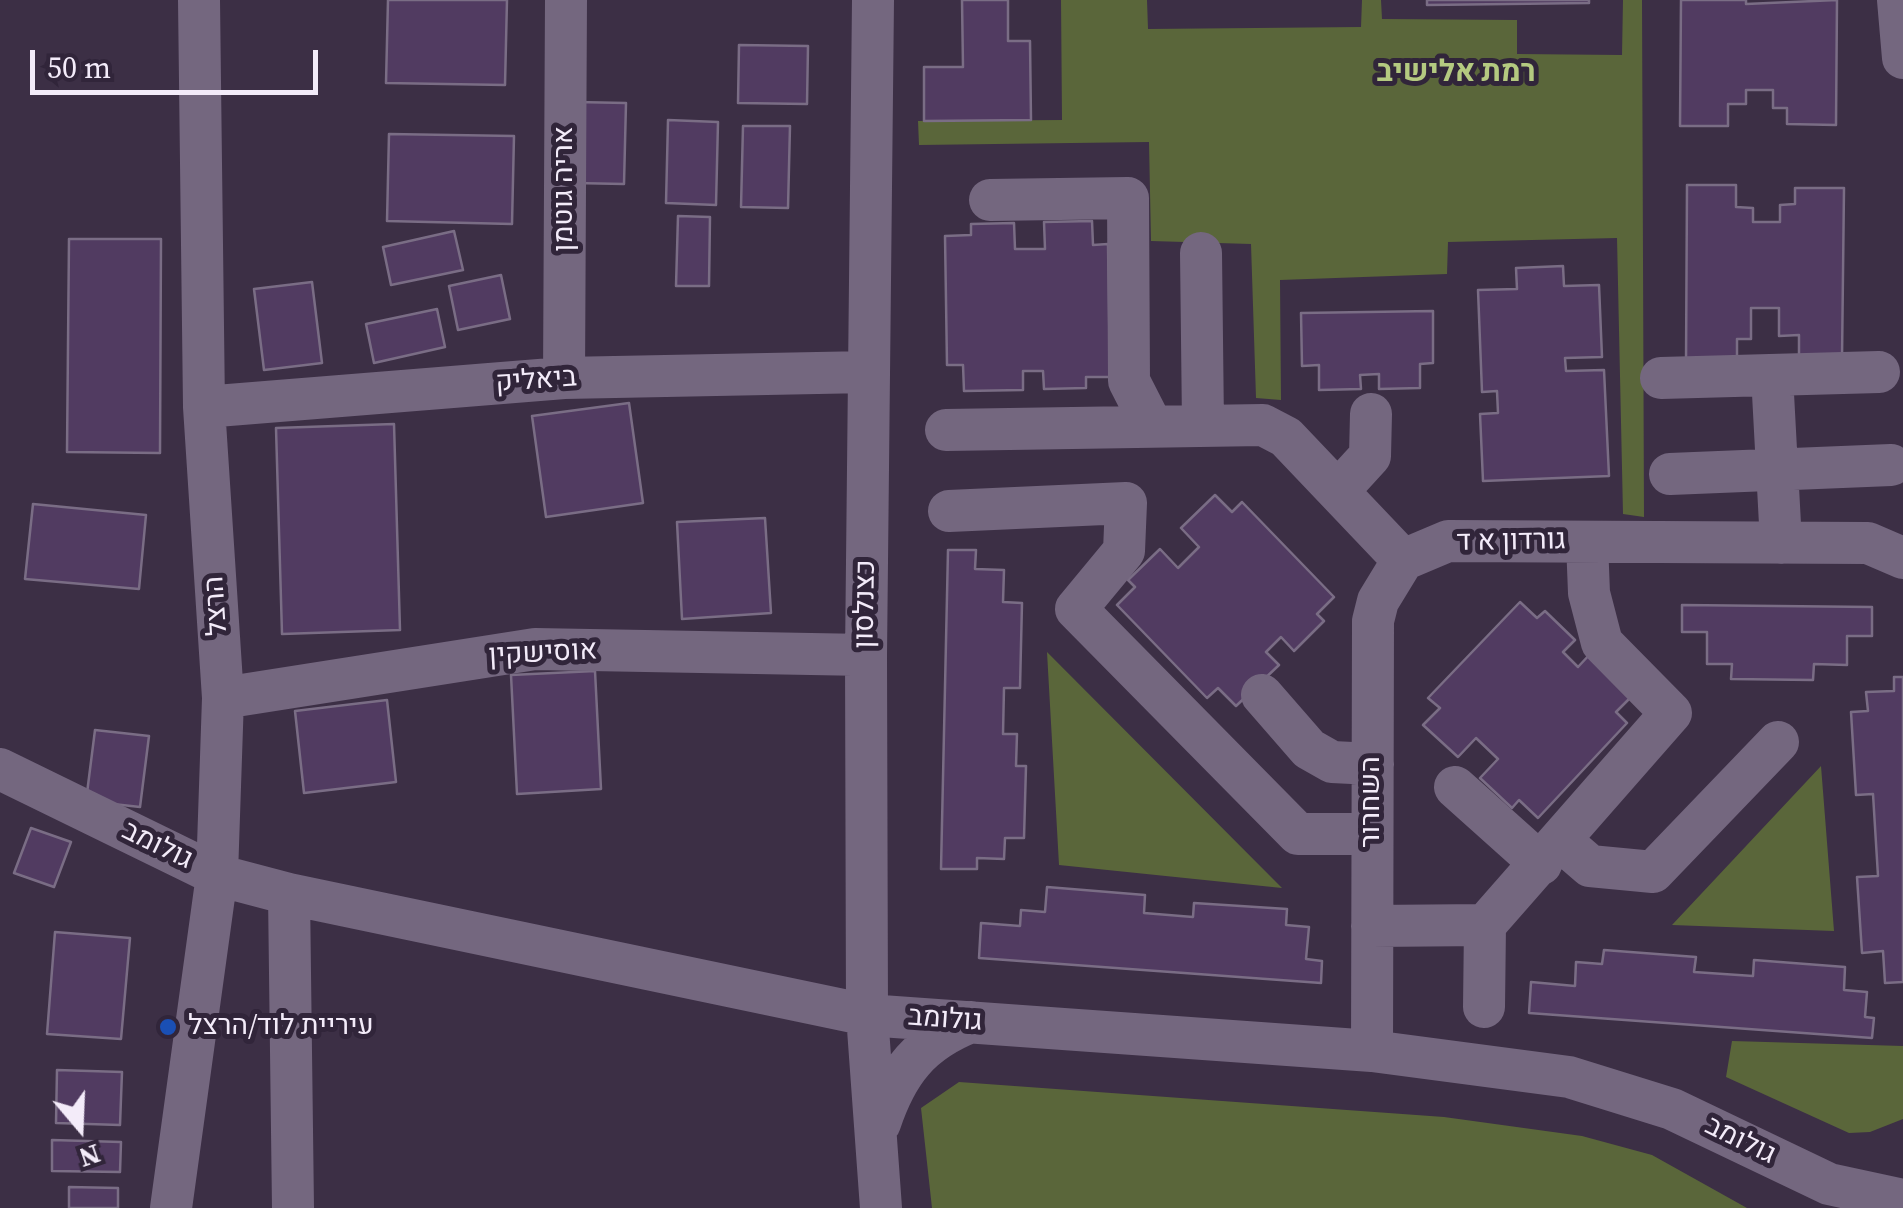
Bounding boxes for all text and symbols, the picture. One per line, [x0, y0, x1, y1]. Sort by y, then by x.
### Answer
scale bar [35, 30, 322, 92]
text: 50 m [47, 47, 111, 88]
district label: רמת אלישיב [1376, 55, 1536, 91]
street label: אריה גוטמן [548, 126, 582, 252]
street label: ביאליק [494, 361, 578, 401]
street label: גורדון א ד [1456, 524, 1566, 560]
street label: כצנלסון [848, 559, 884, 649]
street label: הרצל [198, 575, 236, 637]
street label: אוסישקין [488, 634, 598, 674]
street label: השחרור [1355, 756, 1389, 848]
street label: גולומב [116, 815, 198, 877]
street label: גולומב [907, 1001, 983, 1039]
place label: עיריית לוד/הרצל [188, 1010, 374, 1044]
marker: עיריית לוד/הרצל [157, 1016, 179, 1038]
north arrow [30, 1078, 130, 1178]
street label: גולומב [1699, 1110, 1781, 1172]
text: N [74, 1135, 106, 1178]

